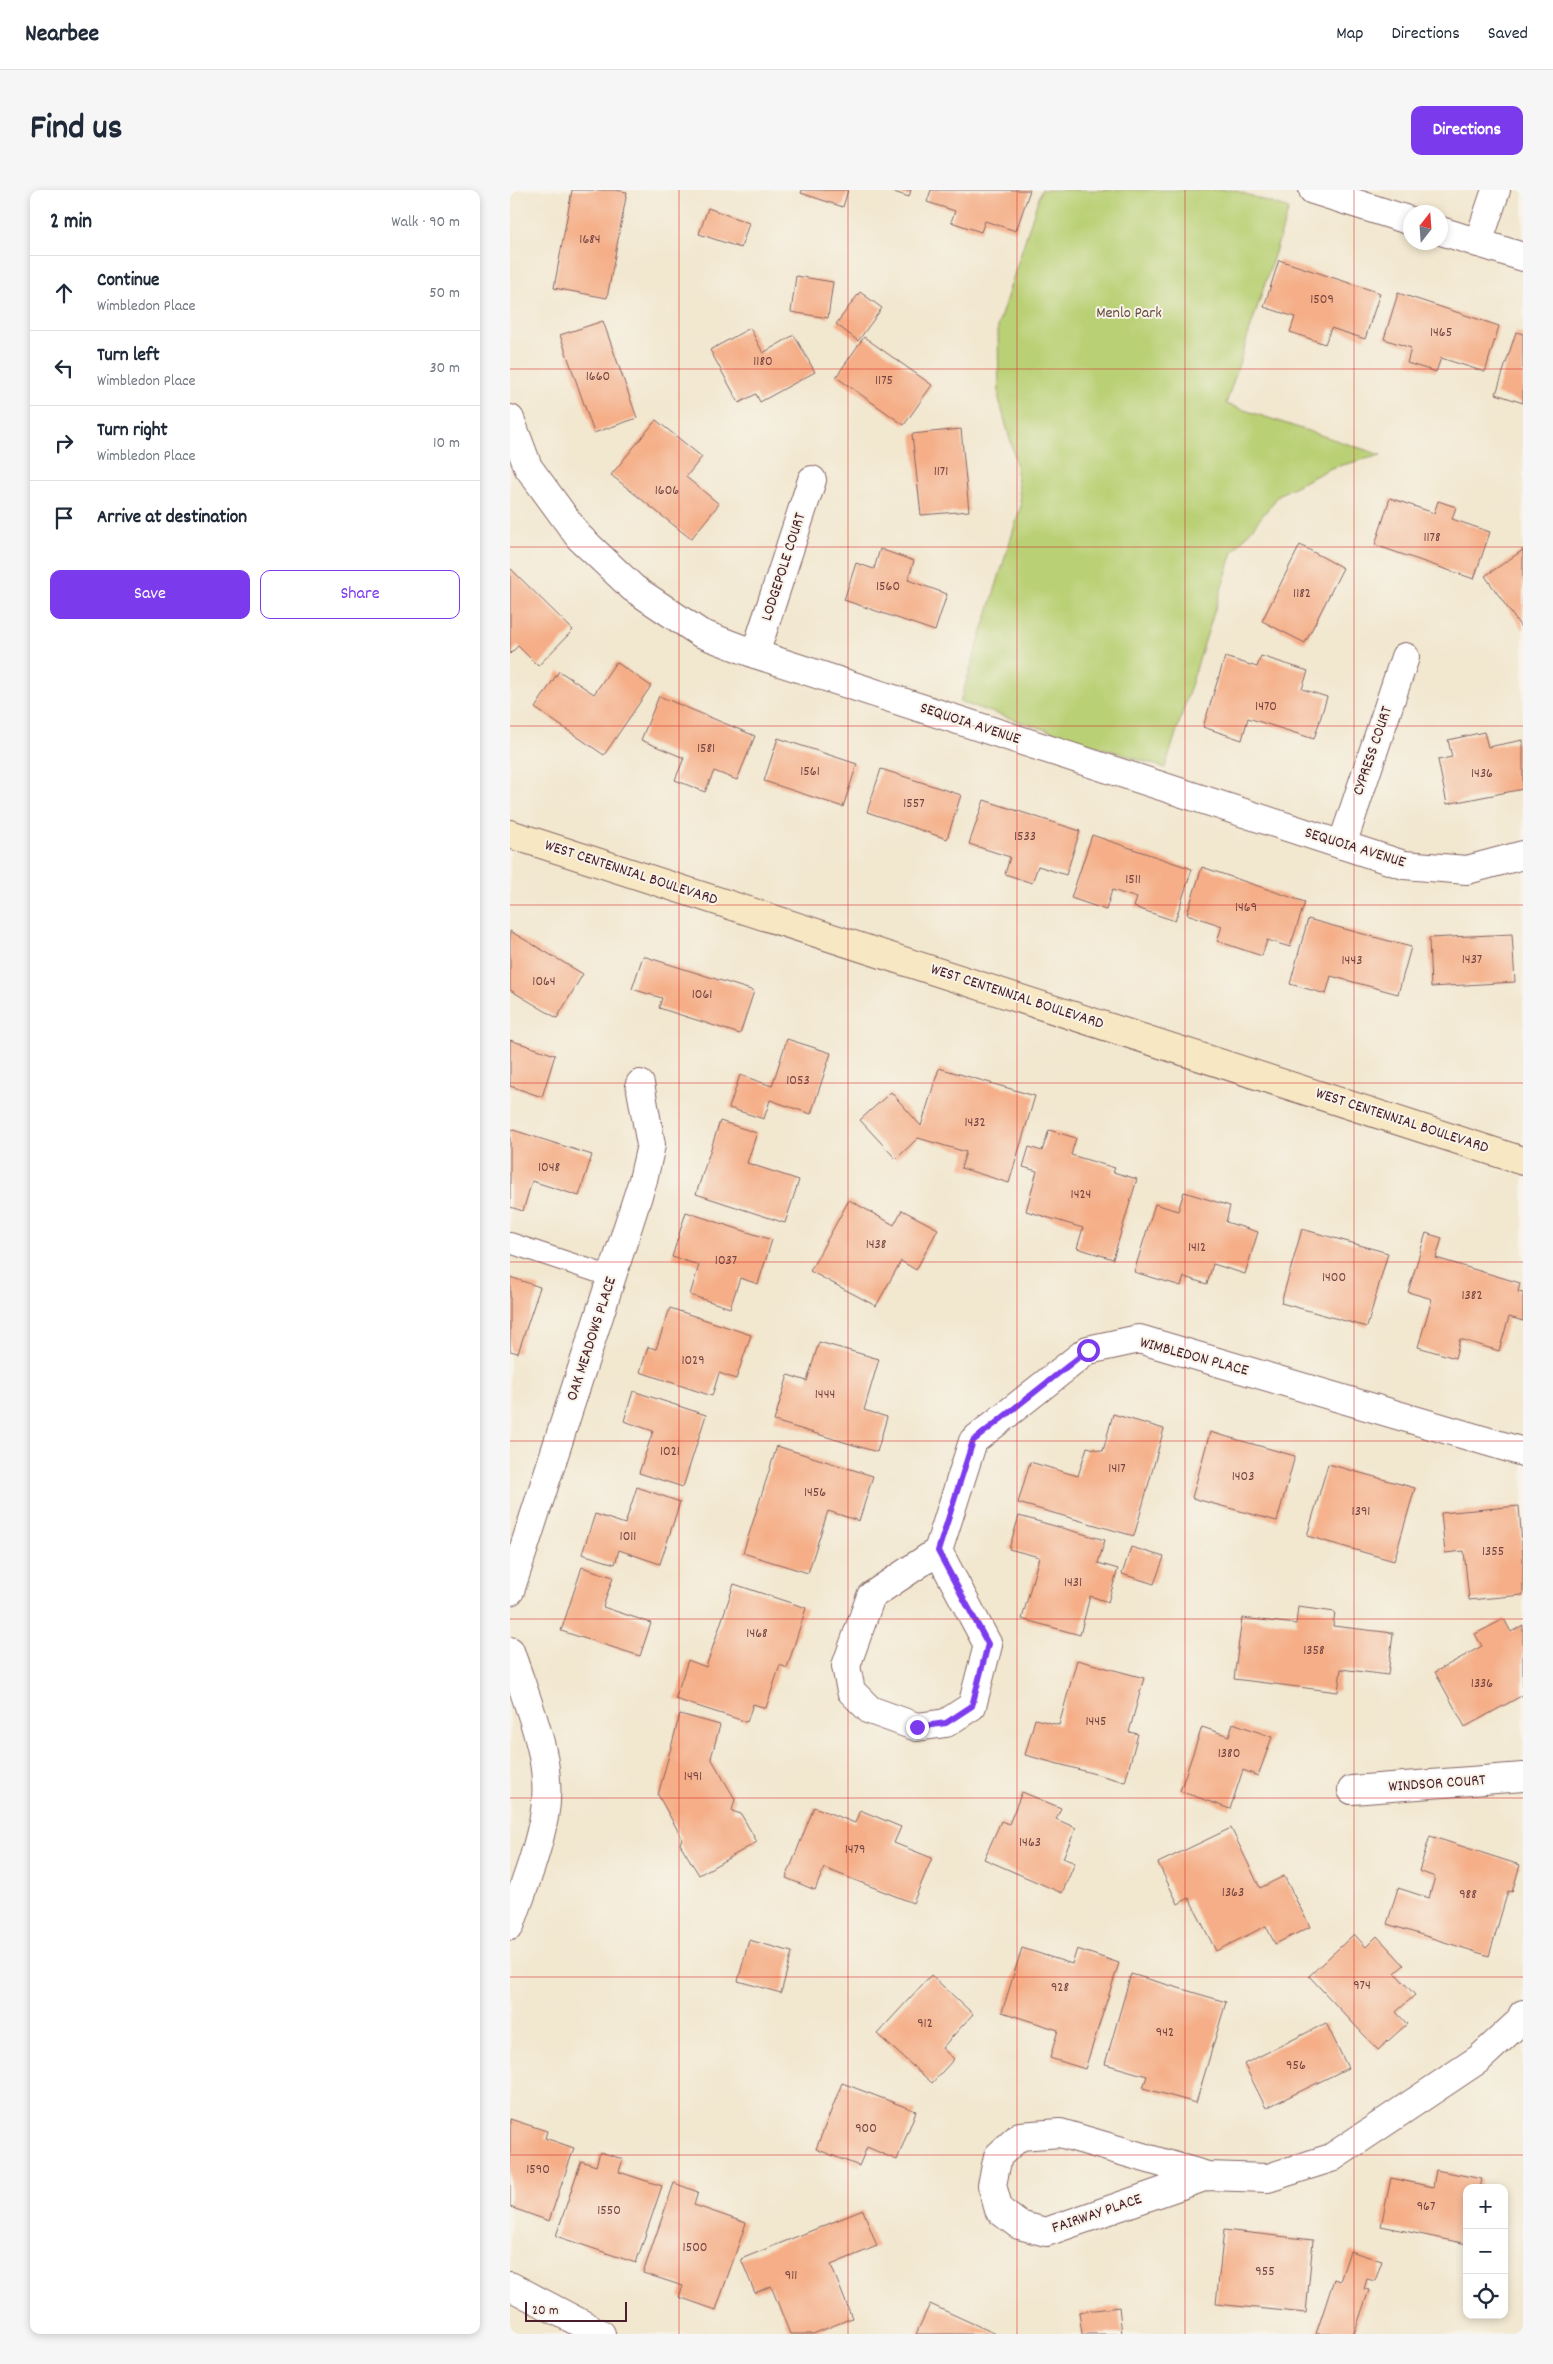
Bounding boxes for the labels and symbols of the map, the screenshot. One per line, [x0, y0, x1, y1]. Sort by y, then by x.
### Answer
north arrow [1403, 205, 1448, 250]
house number: 1684 [579, 230, 601, 250]
house number: 1509 [1310, 290, 1334, 310]
park label: Menlo Park [1096, 302, 1162, 325]
house number: 1465 [1430, 323, 1452, 343]
house number: 1180 [753, 352, 773, 372]
house number: 1660 [586, 367, 610, 387]
house number: 1175 [875, 371, 893, 391]
house number: 1171 [934, 462, 948, 482]
house number: 1606 [655, 481, 679, 501]
street label: LODGEPOLE COURT [756, 510, 812, 624]
house number: 1178 [1423, 528, 1441, 548]
house number: 1560 [876, 577, 900, 597]
house number: 1182 [1293, 584, 1311, 604]
street label: SEQUOIA AVENUE [917, 697, 1024, 751]
house number: 1470 [1255, 697, 1277, 717]
street label: CYPRESS COURT [1347, 703, 1399, 799]
house number: 1581 [697, 739, 715, 759]
house number: 1561 [800, 762, 820, 782]
house number: 1436 [1471, 764, 1493, 784]
house number: 1557 [903, 794, 925, 814]
street label: SEQUOIA AVENUE [1302, 822, 1409, 874]
house number: 1533 [1014, 827, 1036, 847]
street label: WEST CENTENNIAL BOULEVARD [541, 834, 721, 912]
house number: 1511 [1125, 870, 1141, 890]
house number: 1469 [1235, 898, 1257, 918]
house number: 1437 [1462, 950, 1482, 970]
house number: 1443 [1342, 951, 1362, 971]
street label: WEST CENTENNIAL BOULEVARD [927, 958, 1107, 1036]
house number: 1064 [532, 972, 556, 992]
house number: 1061 [692, 985, 712, 1005]
house number: 1053 [786, 1071, 810, 1091]
street label: WEST CENTENNIAL BOULEVARD [1312, 1082, 1492, 1160]
house number: 1432 [964, 1113, 986, 1133]
house number: 1048 [538, 1158, 560, 1178]
house number: 1424 [1071, 1185, 1091, 1205]
house number: 1438 [866, 1235, 887, 1255]
house number: 1412 [1188, 1238, 1206, 1258]
house number: 1037 [715, 1251, 737, 1271]
house number: 1400 [1322, 1268, 1346, 1288]
street label: OAK MEADOWS PLACE [561, 1273, 623, 1404]
house number: 1382 [1461, 1286, 1483, 1306]
street label: WIMBLEDON PLACE [1137, 1331, 1252, 1383]
route start [1077, 1339, 1100, 1362]
house number: 1029 [681, 1351, 705, 1371]
house number: 1444 [815, 1385, 835, 1405]
house number: 1021 [660, 1442, 680, 1462]
house number: 1417 [1108, 1459, 1126, 1479]
house number: 1403 [1232, 1467, 1254, 1487]
house number: 1456 [804, 1483, 826, 1503]
house number: 1391 [1352, 1502, 1370, 1522]
house number: 1011 [620, 1527, 636, 1547]
house number: 1355 [1482, 1542, 1504, 1562]
house number: 1431 [1064, 1573, 1082, 1593]
house number: 1468 [746, 1624, 768, 1644]
house number: 1358 [1303, 1641, 1325, 1661]
house number: 1336 [1471, 1674, 1493, 1694]
house number: 1445 [1085, 1712, 1107, 1732]
route end [906, 1716, 929, 1739]
house number: 1380 [1218, 1744, 1240, 1764]
house number: 1491 [684, 1767, 702, 1787]
street label: WINDSOR COURT [1388, 1769, 1487, 1799]
house number: 1463 [1019, 1833, 1041, 1853]
house number: 1479 [845, 1840, 865, 1860]
house number: 1363 [1222, 1883, 1244, 1903]
house number: 988 [1459, 1885, 1477, 1905]
house number: 974 [1353, 1976, 1371, 1996]
house number: 928 [1051, 1978, 1069, 1998]
house number: 912 [917, 2014, 933, 2034]
house number: 942 [1156, 2023, 1174, 2043]
house number: 956 [1286, 2056, 1306, 2076]
house number: 900 [855, 2119, 877, 2139]
house number: 1590 [526, 2160, 550, 2180]
street label: FAIRWAY PLACE [1049, 2188, 1146, 2240]
house number: 967 [1417, 2197, 1435, 2217]
house number: 1550 [597, 2201, 621, 2221]
house number: 1500 [683, 2238, 707, 2258]
house number: 955 [1255, 2262, 1275, 2282]
house number: 911 [785, 2266, 797, 2286]
scale bar [525, 2299, 628, 2322]

